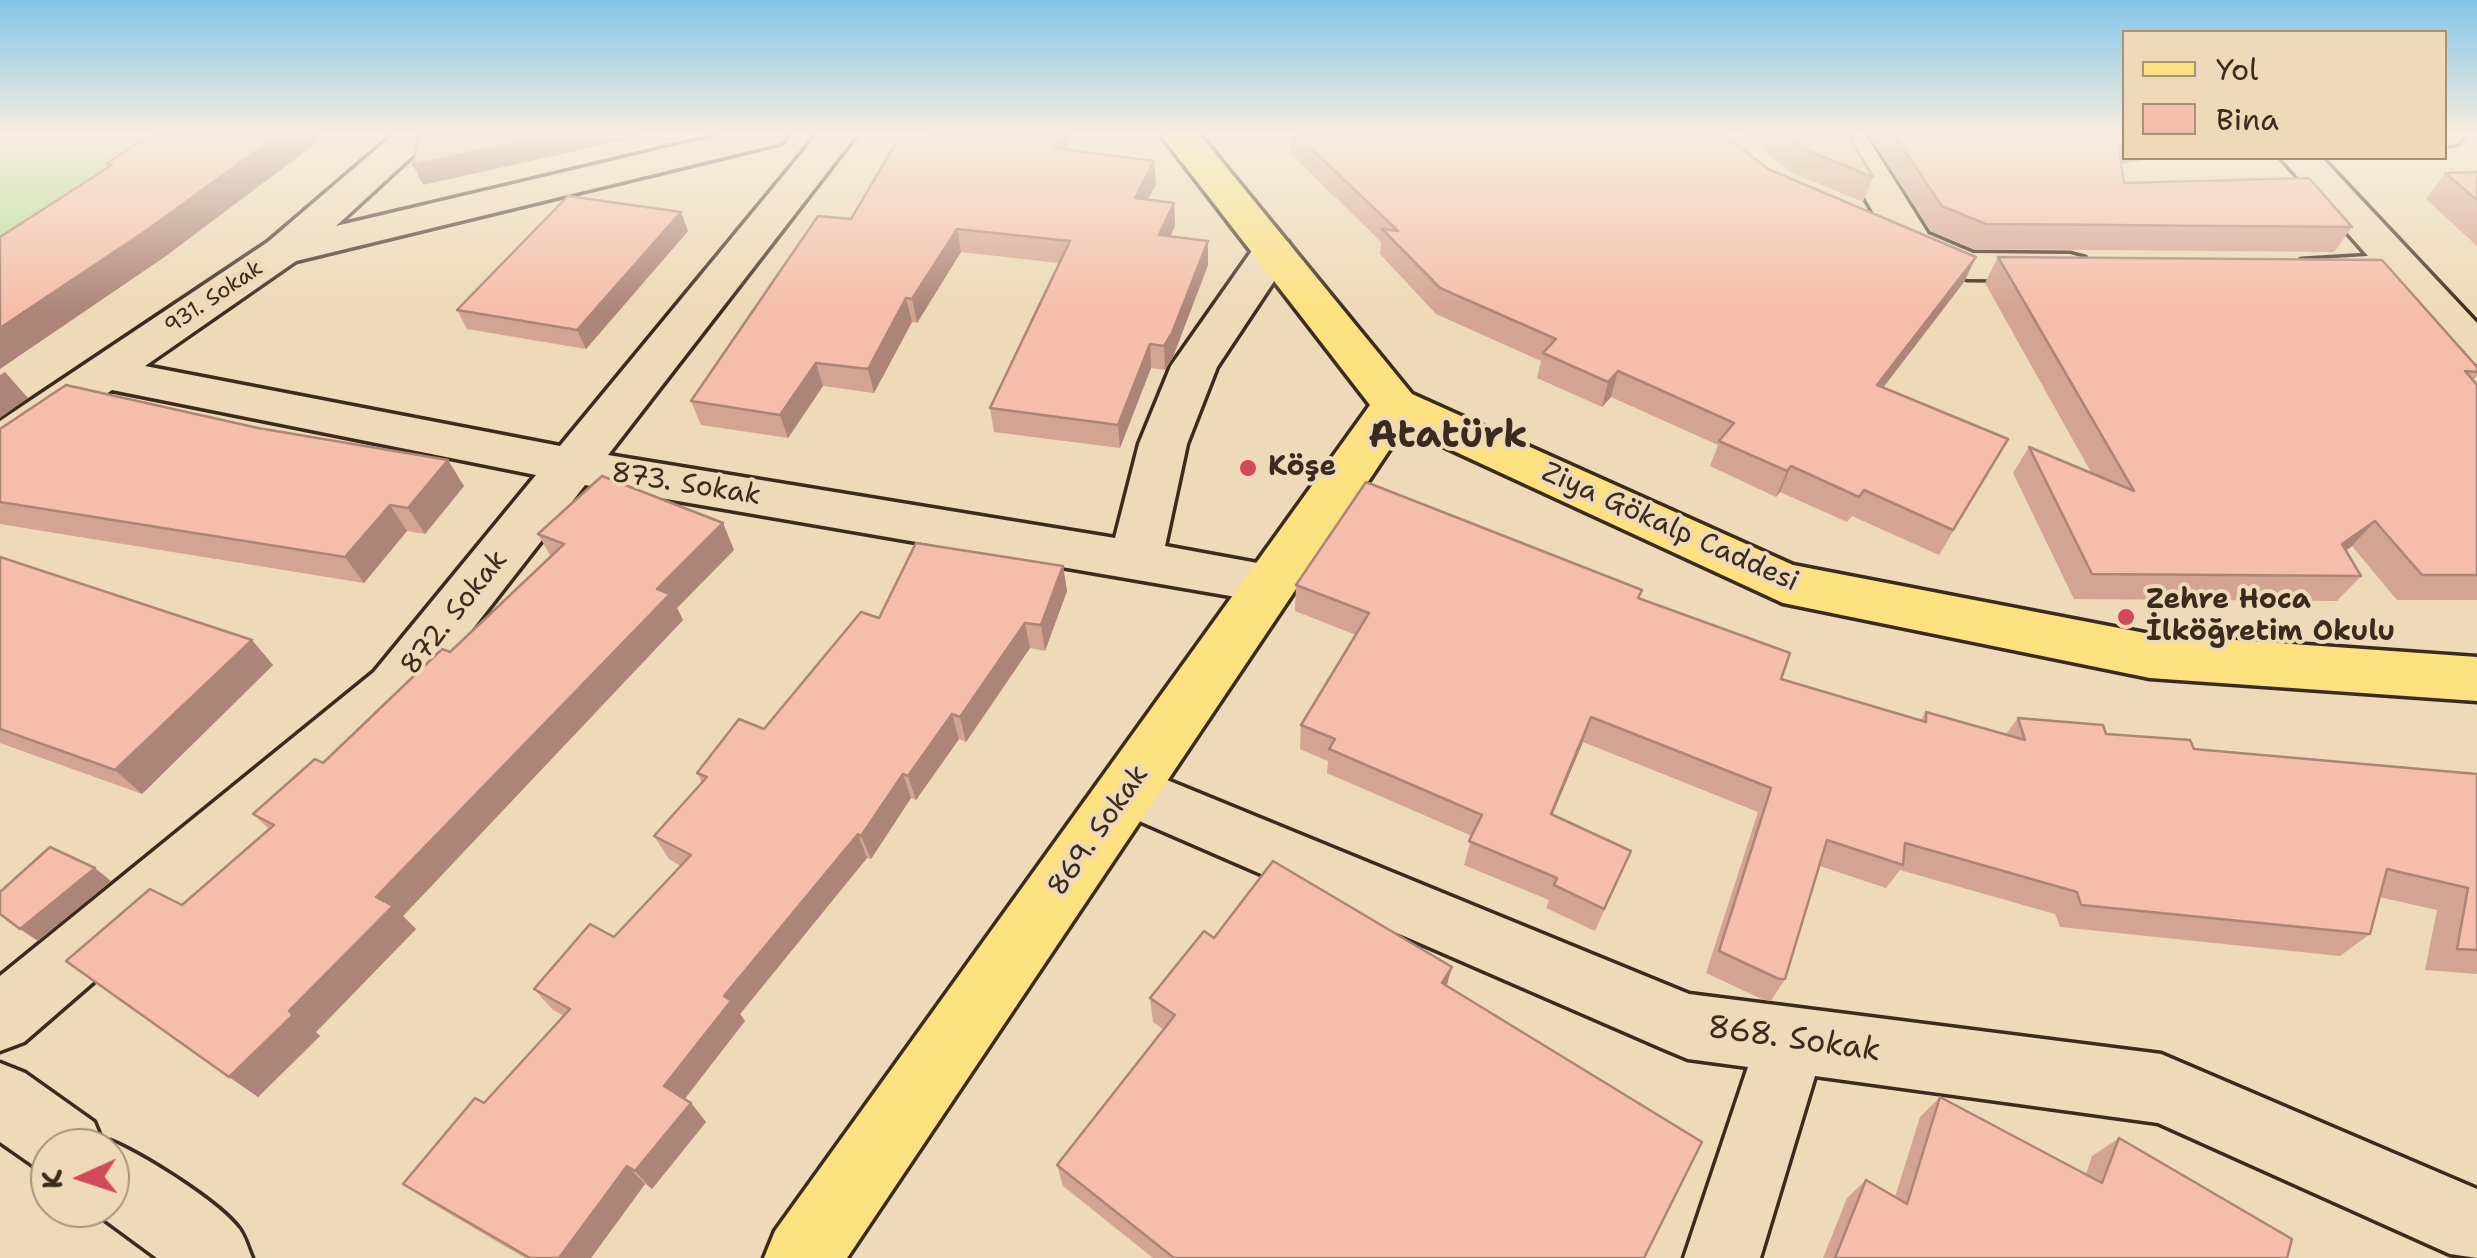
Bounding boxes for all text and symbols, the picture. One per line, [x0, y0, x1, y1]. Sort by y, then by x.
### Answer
legend [2122, 30, 2447, 160]
text: Yol [2216, 49, 2258, 90]
text: Bina [2216, 99, 2279, 140]
street label: 931. Sokak [160, 256, 268, 340]
district label: Atatürk [1368, 414, 1528, 460]
place label: Köşe [1268, 451, 1336, 485]
street label: Ziya Gökalp Caddesi [1536, 456, 1804, 600]
street label: 873. Sokak [609, 457, 763, 513]
marker: Köşe [1237, 457, 1259, 479]
street label: 872. Sokak [394, 544, 516, 682]
place label: Zehre Hoca İlköğretim Okulu [2146, 584, 2395, 650]
marker: Zehre Hoca İlköğretim Okulu [2115, 606, 2137, 628]
street label: 869. Sokak [1042, 759, 1156, 903]
street label: 868. Sokak [1705, 1009, 1883, 1071]
north arrow [30, 1128, 130, 1228]
text: K [33, 1169, 72, 1190]

